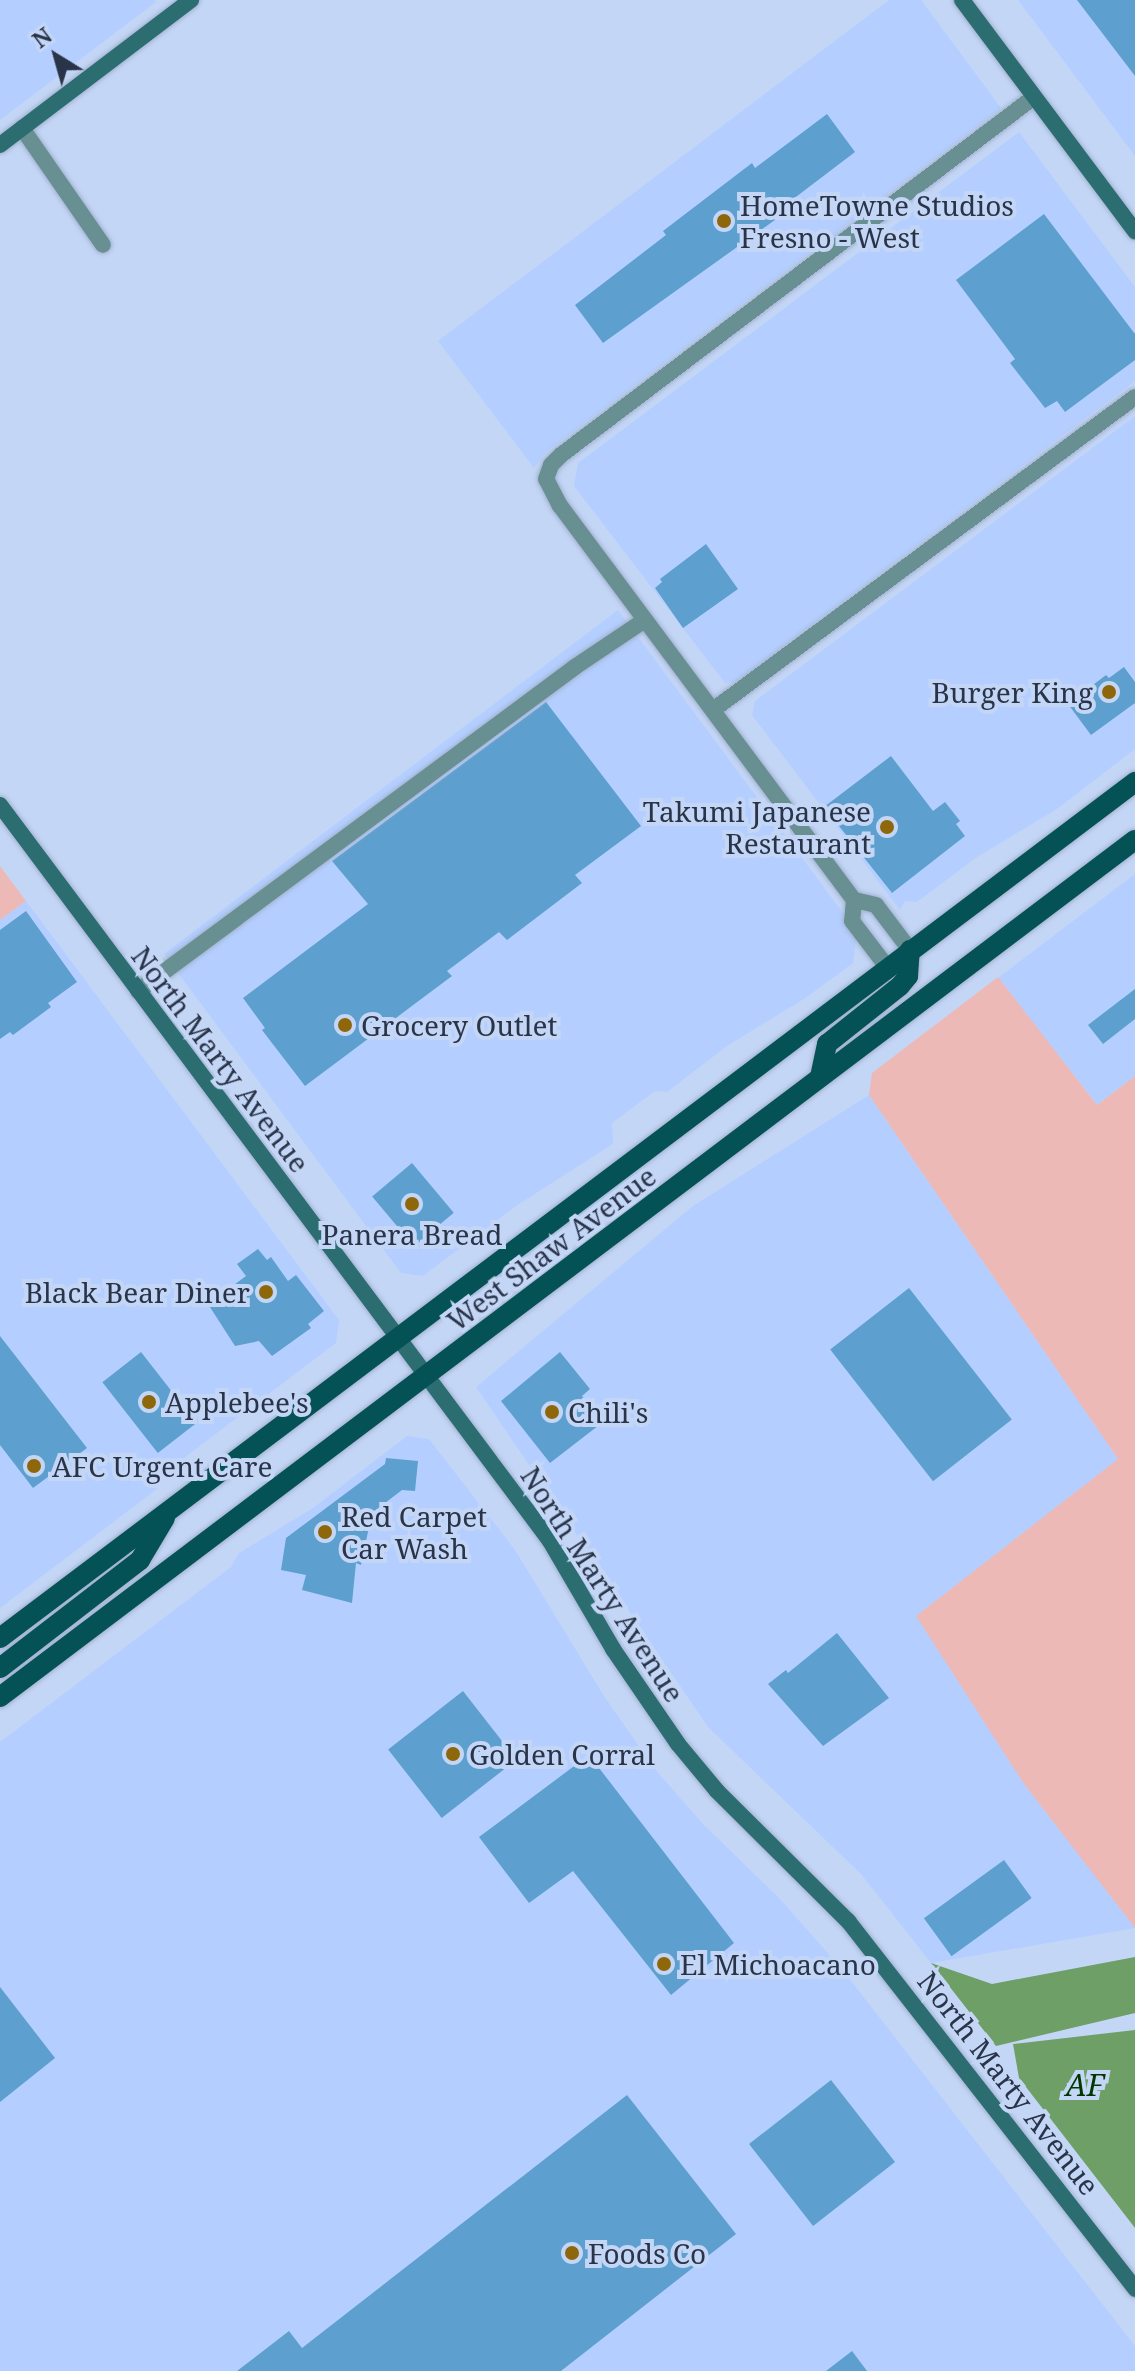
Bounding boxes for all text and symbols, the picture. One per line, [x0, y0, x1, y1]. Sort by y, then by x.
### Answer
north arrow [16, 16, 96, 96]
text: N [26, 20, 58, 54]
place label: HomeTowne Studios Fresno - West [740, 188, 1014, 254]
marker: HomeTowne Studios Fresno - West [715, 212, 733, 230]
place label: Burger King [932, 675, 1093, 709]
marker: Burger King [1100, 683, 1118, 701]
place label: Takumi Japanese Restaurant [643, 794, 871, 860]
marker: Takumi Japanese Restaurant [878, 818, 896, 836]
street label: North Marty Avenue [125, 940, 317, 1178]
place label: Grocery Outlet [361, 1008, 557, 1042]
marker: Grocery Outlet [336, 1016, 354, 1034]
street label: West Shaw Avenue [440, 1159, 662, 1337]
marker: Panera Bread [403, 1195, 421, 1213]
place label: Panera Bread [322, 1217, 502, 1251]
place label: Black Bear Diner [25, 1275, 250, 1309]
marker: Black Bear Diner [257, 1283, 275, 1301]
place label: Applebee's [165, 1385, 309, 1419]
marker: Applebee's [140, 1393, 158, 1411]
place label: Chili's [568, 1395, 648, 1429]
marker: Chili's [543, 1403, 561, 1421]
place label: AFC Urgent Care [52, 1449, 272, 1483]
marker: AFC Urgent Care [23, 1455, 45, 1477]
street label: North Marty Avenue [514, 1460, 692, 1708]
place label: Red Carpet Car Wash [341, 1499, 487, 1565]
marker: Red Carpet Car Wash [316, 1523, 334, 1541]
place label: Golden Corral [469, 1737, 655, 1771]
marker: Golden Corral [444, 1745, 462, 1763]
place label: El Michoacano [680, 1947, 876, 1981]
marker: El Michoacano [655, 1955, 673, 1973]
street label: North Marty Avenue [911, 1965, 1107, 2201]
water label: AF [1066, 2067, 1104, 2103]
place label: Foods Co [588, 2236, 706, 2270]
marker: Foods Co [563, 2244, 581, 2262]

